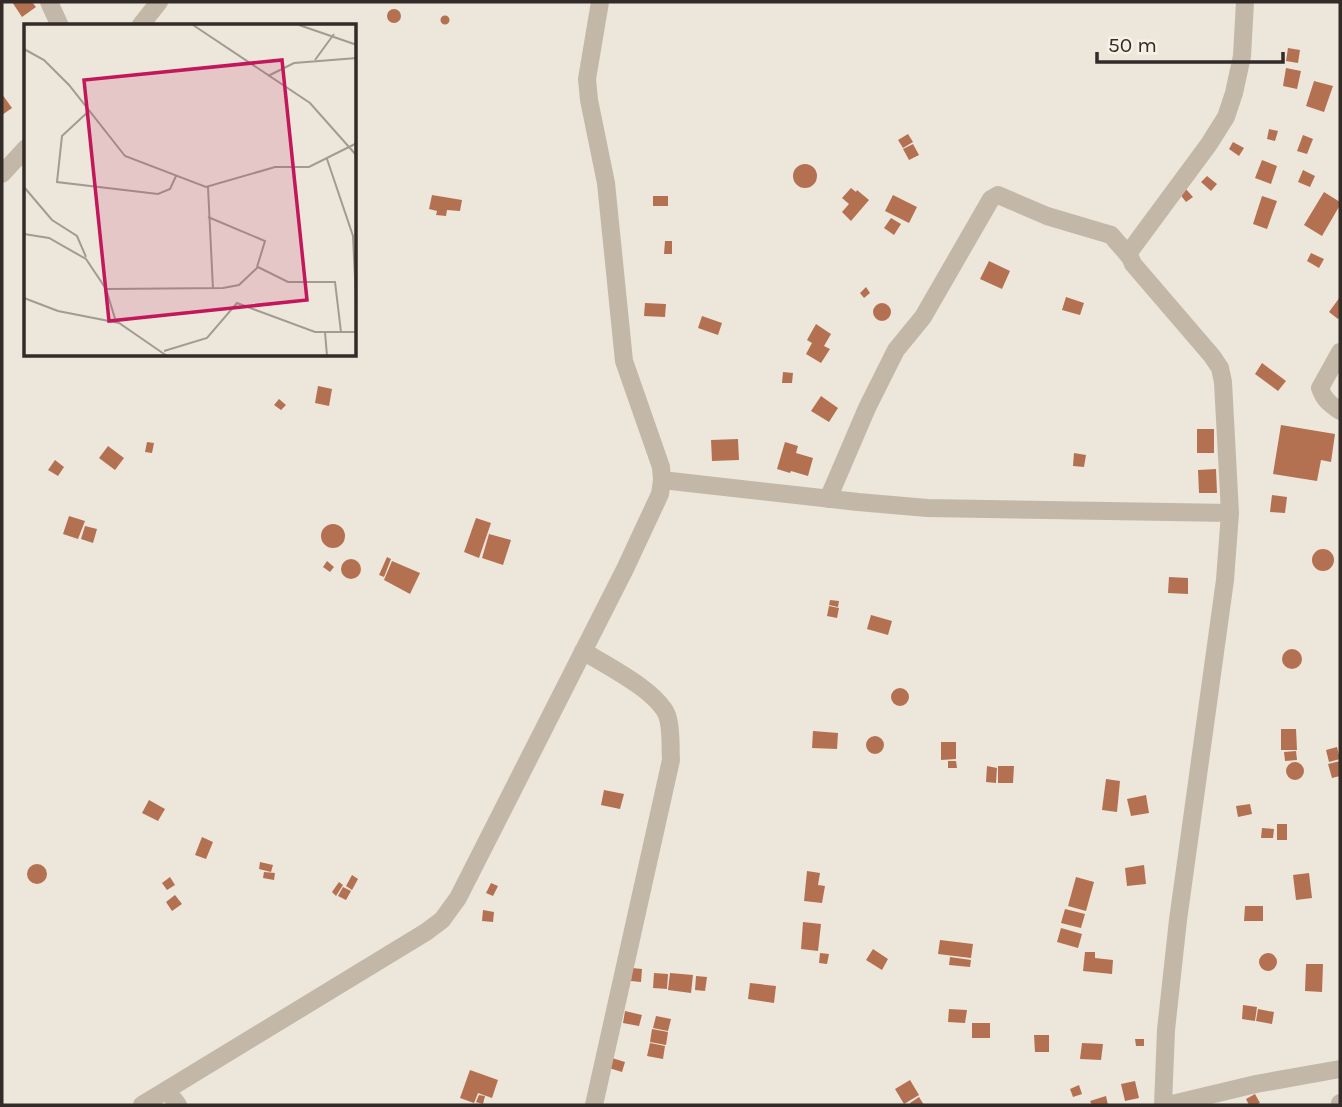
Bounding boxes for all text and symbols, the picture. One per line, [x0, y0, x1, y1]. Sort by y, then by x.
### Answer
scale bar [1097, 21, 1282, 65]
inset map [24, 24, 357, 357]
text: 50 m [1108, 33, 1157, 57]

